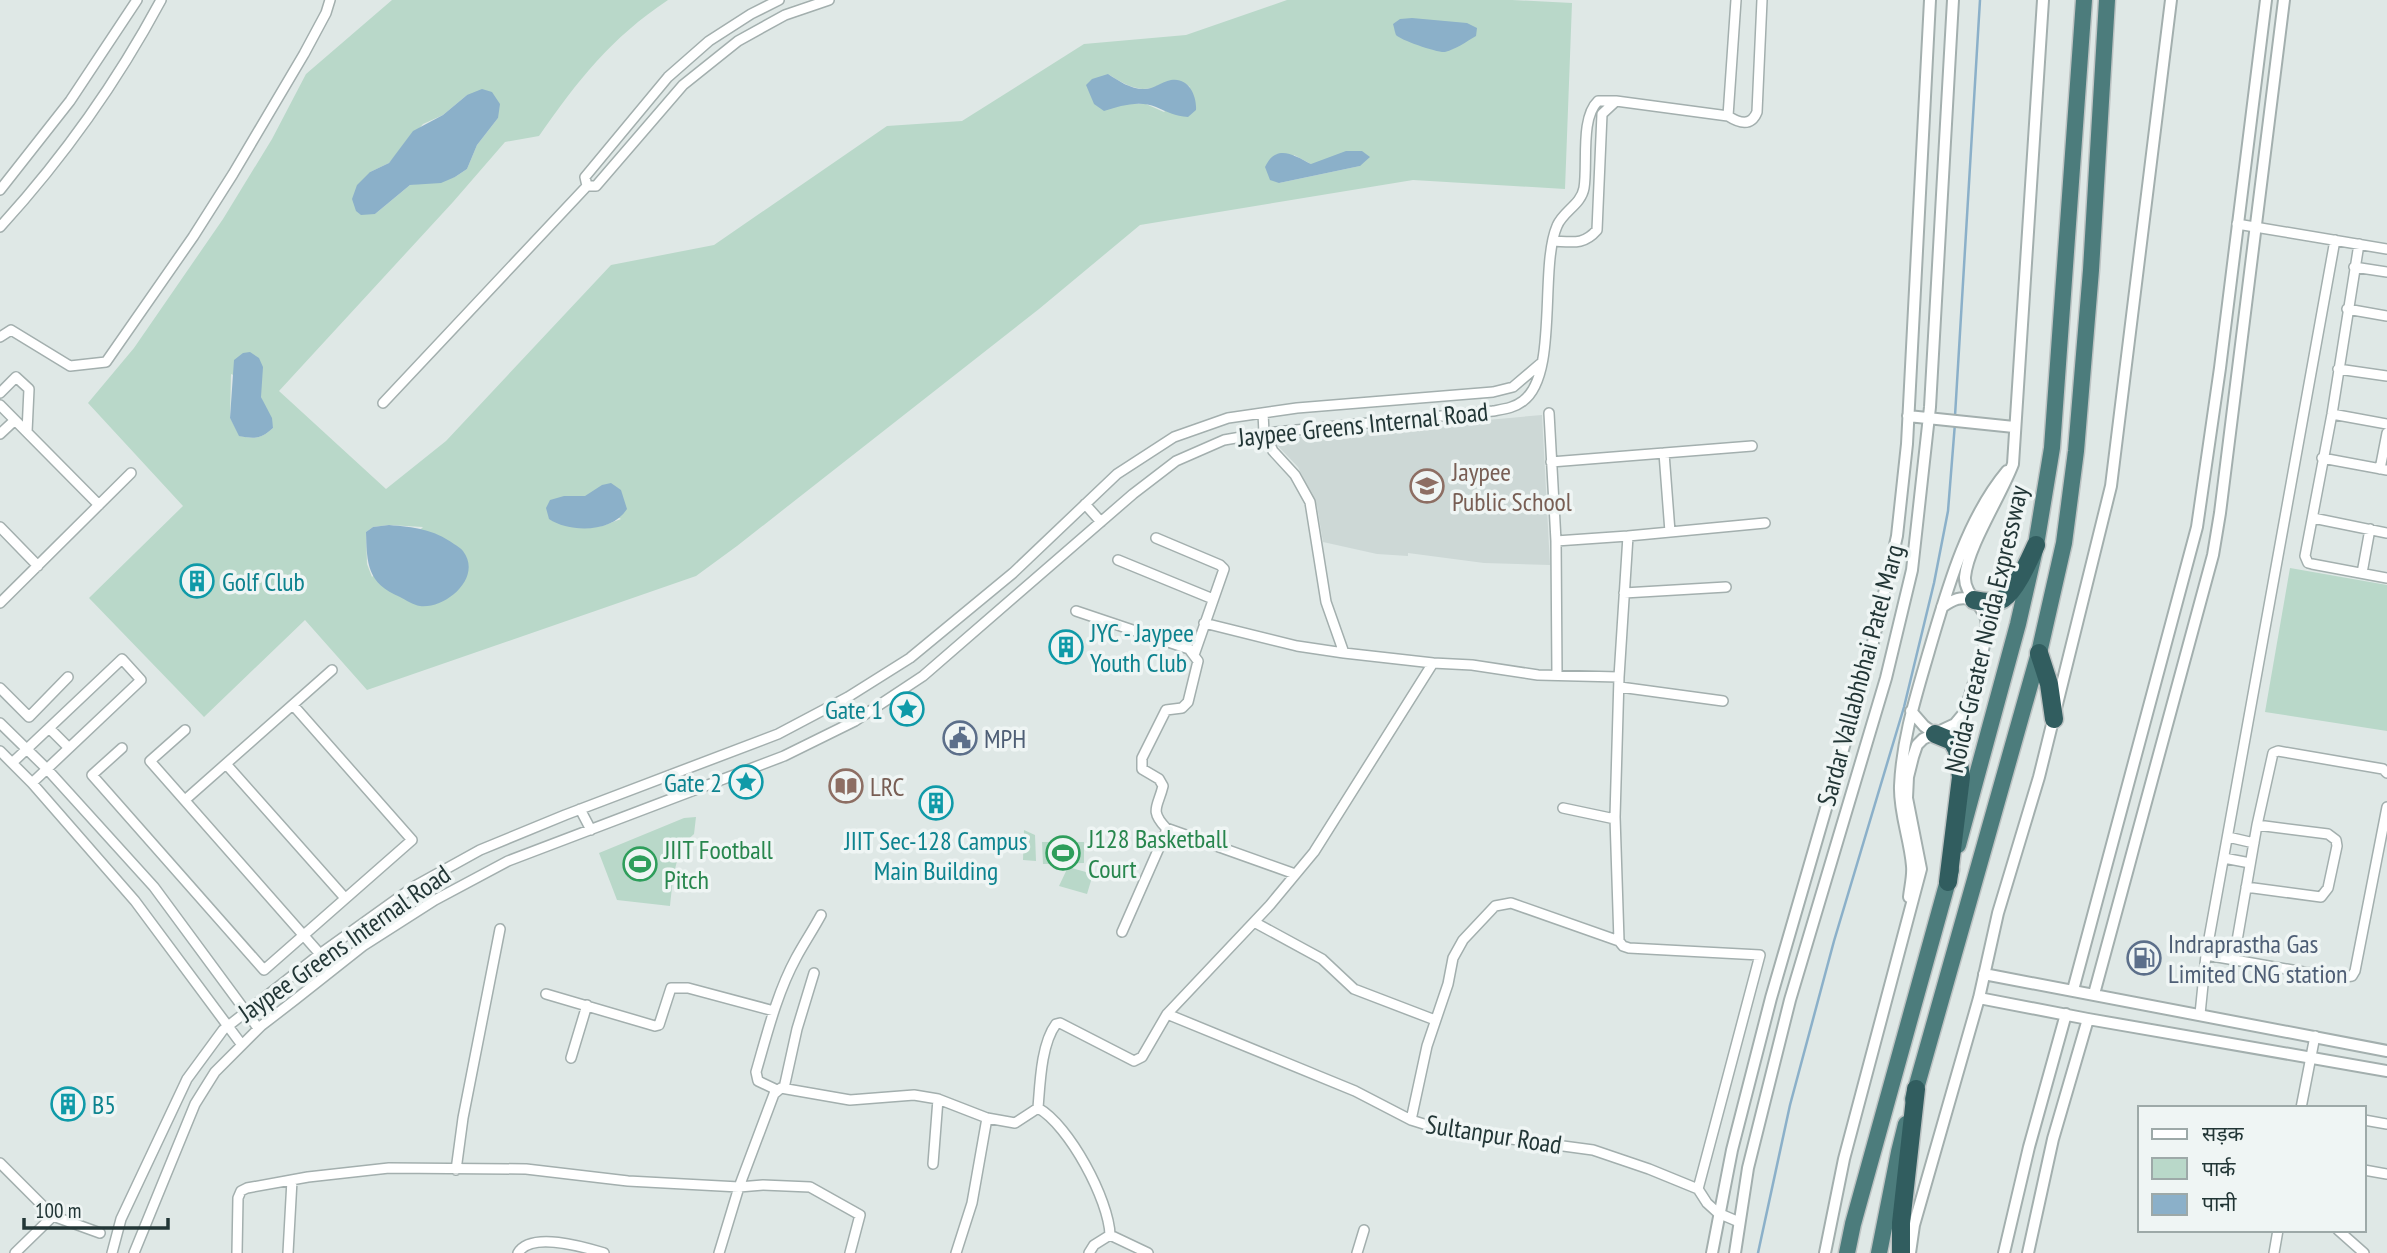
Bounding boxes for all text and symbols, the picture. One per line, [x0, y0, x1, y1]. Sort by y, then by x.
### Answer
street label: Jaypee Greens Internal Road [1235, 394, 1490, 454]
place label: Jaypee Public School [1451, 455, 1572, 518]
school or university icon: Jaypee Public School [1408, 467, 1446, 505]
street label: Noida-Greater Noida Expressway [1937, 482, 2035, 776]
street label: Sardar Vallabhbhai Patel Marg [1809, 541, 1911, 809]
building icon: Golf Club [178, 562, 216, 600]
place label: Golf Club [222, 565, 305, 598]
place label: JYC - Jaypee Youth Club [1089, 616, 1194, 679]
building icon: JYC - Jaypee Youth Club [1047, 628, 1085, 666]
place icon: Gate 1 [888, 690, 926, 728]
place label: Gate 1 [825, 693, 883, 726]
public building icon: MPH [941, 719, 979, 757]
place label: MPH [984, 722, 1026, 755]
place icon: Gate 2 [727, 763, 765, 801]
place label: Gate 2 [664, 766, 722, 799]
library icon: LRC [827, 767, 865, 805]
place label: LRC [870, 770, 905, 803]
building icon: JIIT Sec-128 Campus Main Building [917, 784, 955, 822]
place label: J128 Basketball Court [1087, 822, 1228, 885]
place label: JIIT Sec-128 Campus Main Building [843, 824, 1028, 887]
place label: JIIT Football Pitch [663, 833, 773, 896]
sports icon: J128 Basketball Court [1044, 834, 1082, 872]
sports icon: JIIT Football Pitch [621, 845, 659, 883]
street label: Jaypee Greens Internal Road [231, 857, 456, 1029]
place label: Indraprastha Gas Limited CNG station [2168, 927, 2347, 990]
fuel station icon: Indraprastha Gas Limited CNG station [2125, 939, 2163, 977]
building icon: B5 [49, 1085, 87, 1123]
place label: B5 [92, 1088, 116, 1121]
legend [2138, 1106, 2366, 1232]
street label: Sultanpur Road [1424, 1107, 1564, 1161]
text: सड़क [2202, 1120, 2244, 1147]
text: पार्क [2202, 1155, 2236, 1182]
scale bar [24, 1186, 168, 1230]
text: पानी [2202, 1190, 2237, 1217]
text: 100 m [35, 1197, 81, 1224]

